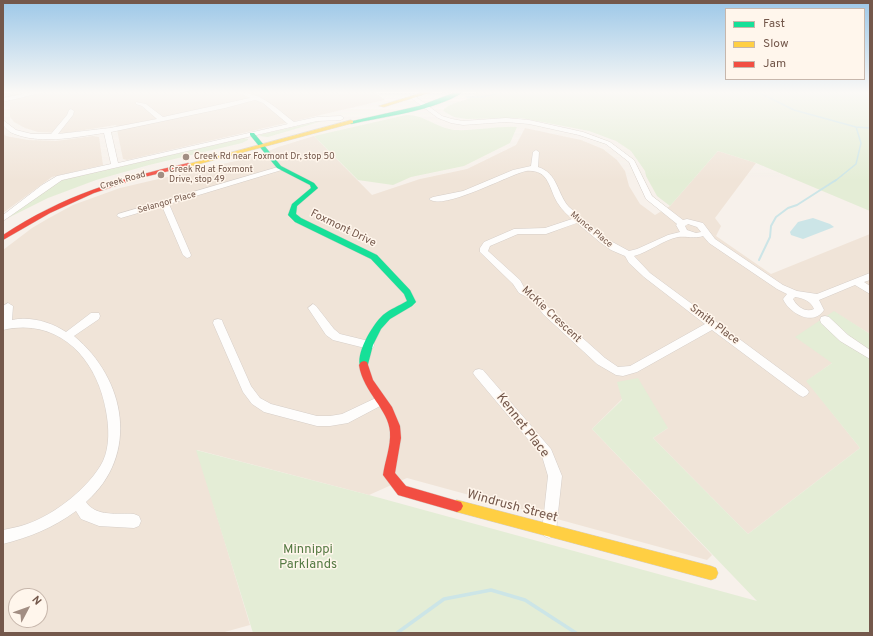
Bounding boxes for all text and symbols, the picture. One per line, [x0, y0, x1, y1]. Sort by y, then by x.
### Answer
legend [725, 8, 865, 80]
text: Fast [763, 16, 785, 32]
text: Slow [763, 36, 789, 52]
text: Jam [763, 56, 786, 72]
marker: Creek Rd near Foxmont Dr, stop 50 [181, 152, 191, 162]
place label: Creek Rd near Foxmont Dr, stop 50 [194, 152, 335, 162]
place label: Creek Rd at Foxmont Drive, stop 49 [169, 165, 253, 186]
street label: Creek Road [99, 169, 147, 193]
marker: Creek Rd at Foxmont Drive, stop 49 [156, 170, 166, 180]
street label: Selangor Place [136, 189, 198, 217]
street label: Foxmont Drive [308, 207, 378, 251]
street label: Munce Place [568, 210, 614, 250]
street label: McKie Crescent [518, 284, 584, 346]
street label: Smith Place [687, 302, 741, 348]
street label: Kennet Place [492, 391, 552, 461]
street label: Windrush Street [465, 487, 559, 527]
park label: Minnippi Parklands [279, 542, 337, 573]
north arrow [8, 588, 48, 628]
text: N [28, 593, 44, 608]

